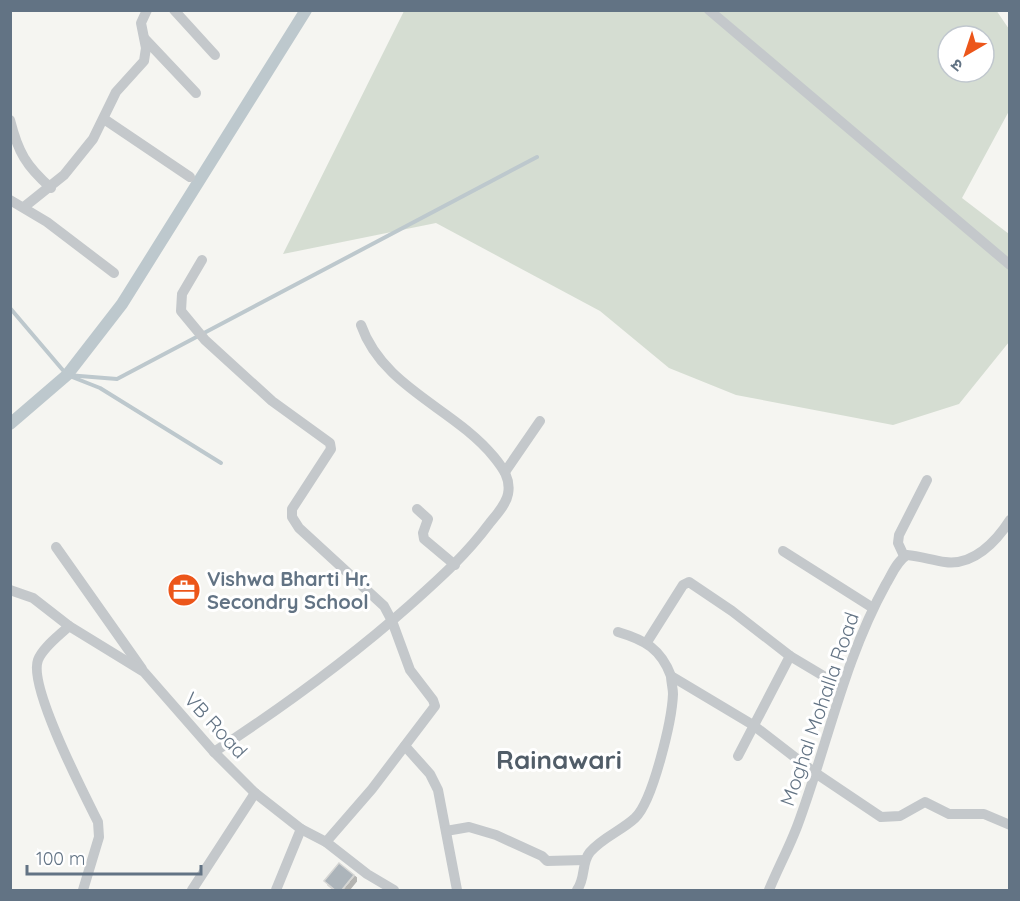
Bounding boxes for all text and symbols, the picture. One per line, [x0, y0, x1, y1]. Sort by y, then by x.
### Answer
north arrow [936, 24, 996, 84]
text: उ [946, 55, 966, 76]
place label: Vishwa Bharti Hr. Secondry School [207, 566, 370, 614]
office icon: Vishwa Bharti Hr. Secondry School [166, 572, 202, 608]
street label: Moghal Mohalla Road [774, 609, 864, 809]
street label: VB Road [179, 687, 253, 763]
district label: Rainawari [496, 743, 622, 776]
scale bar [27, 838, 201, 876]
text: 100 m [36, 847, 85, 870]

